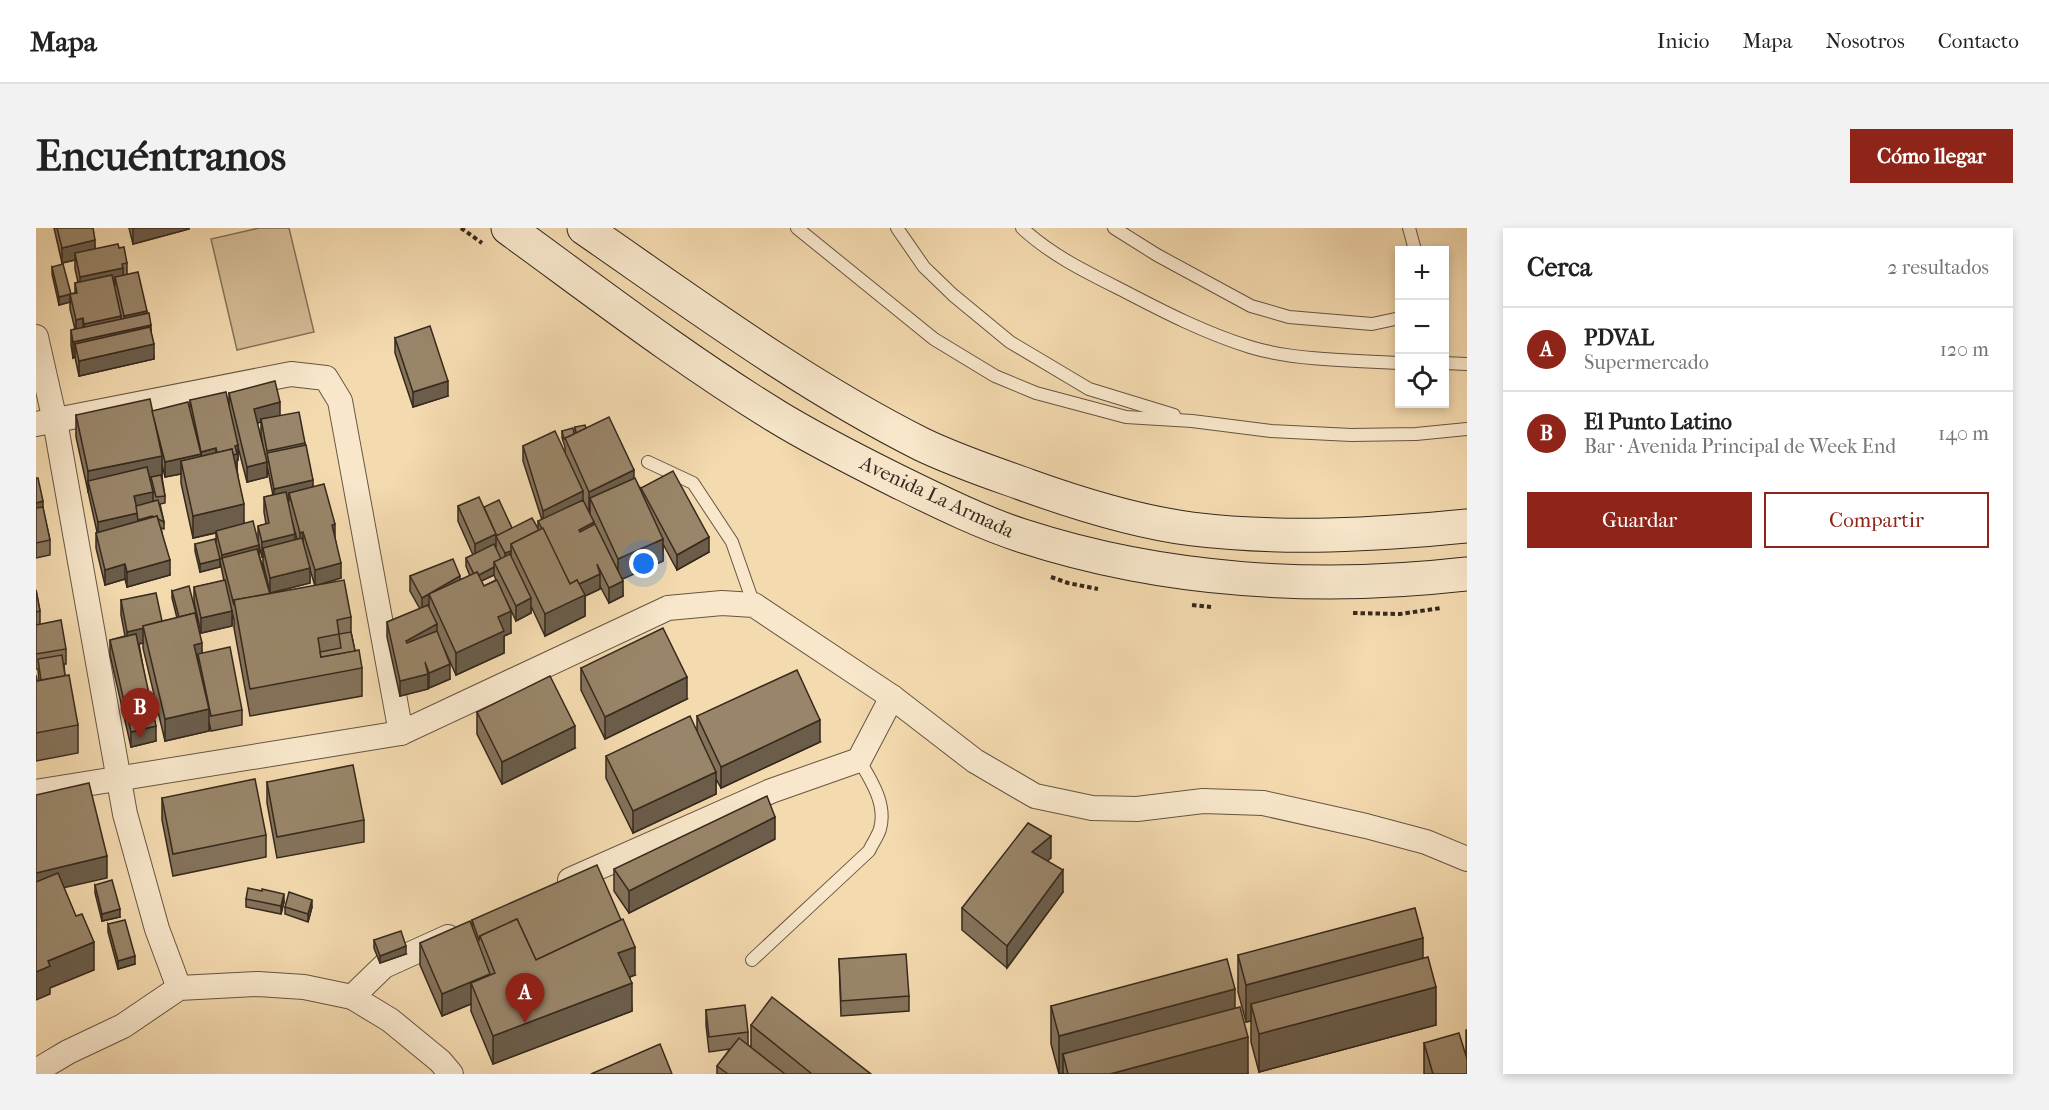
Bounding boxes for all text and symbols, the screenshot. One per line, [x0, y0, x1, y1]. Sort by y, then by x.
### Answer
text: Mapa [30, 25, 97, 58]
text: Inicio [1657, 29, 1709, 53]
text: Mapa [1742, 29, 1792, 53]
text: Nosotros [1825, 29, 1905, 53]
text: Contacto [1938, 29, 2019, 53]
button: Cómo llegar [1850, 129, 2013, 183]
text: Encuéntranos [36, 132, 286, 181]
map controls [1395, 246, 1449, 408]
button: + [1395, 246, 1449, 300]
text: Cerca [1527, 252, 1592, 283]
text: 2 resultados [1887, 256, 1989, 279]
button: − [1395, 300, 1449, 354]
text: PDVAL [1584, 325, 1654, 351]
text: A [1540, 338, 1553, 361]
text: 120 m [1940, 338, 1989, 361]
text: Supermercado [1584, 351, 1709, 374]
button: locate [1395, 354, 1449, 408]
text: El Punto Latino [1584, 409, 1732, 435]
text: B [1540, 422, 1553, 445]
text: 140 m [1938, 422, 1989, 445]
text: Bar · Avenida Principal de Week End [1584, 435, 1896, 458]
street label: Avenida La Armada [856, 451, 1018, 543]
button: Guardar [1527, 492, 1752, 548]
button: Compartir [1764, 492, 1989, 548]
your location [629, 549, 658, 578]
pin: B [120, 688, 160, 738]
pin: A [506, 974, 544, 1023]

